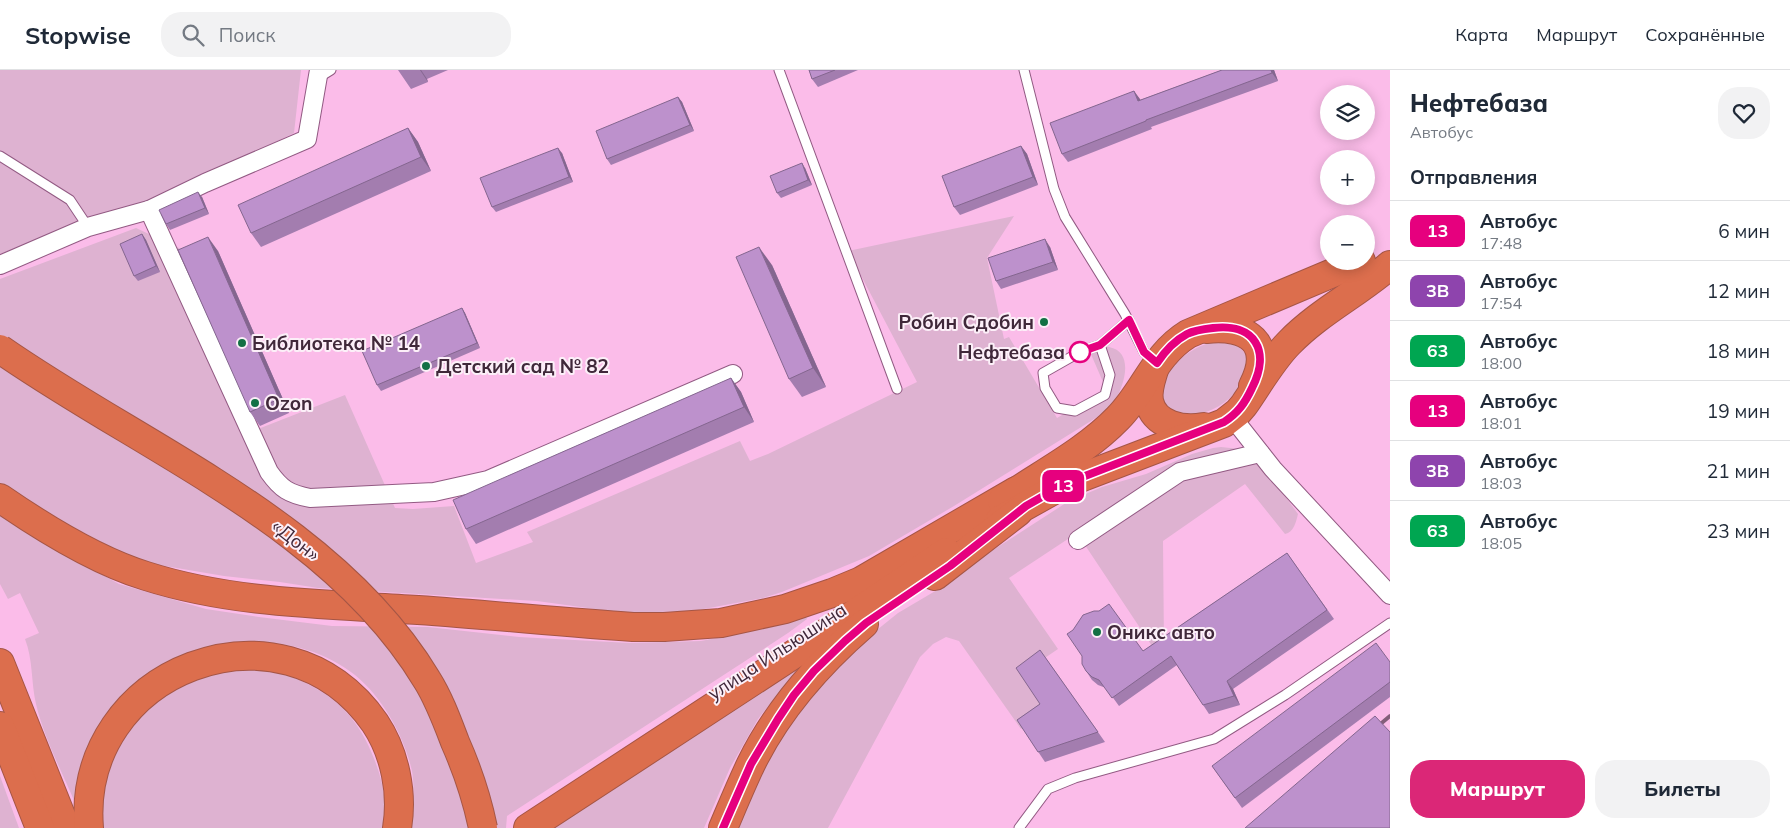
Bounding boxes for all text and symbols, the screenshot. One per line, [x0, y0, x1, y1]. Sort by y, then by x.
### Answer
search box [161, 12, 511, 57]
text: Stopwise [25, 20, 131, 50]
icon: search [179, 21, 207, 49]
text: Поиск [219, 23, 276, 47]
text: Карта [1455, 23, 1508, 46]
text: Маршрут [1536, 23, 1617, 46]
text: Сохранённые [1645, 23, 1765, 46]
map controls [1320, 85, 1375, 270]
button: layers [1320, 85, 1375, 140]
button: heart [1718, 87, 1770, 139]
text: Нефтебаза [1410, 88, 1548, 118]
text: Автобус [1410, 122, 1473, 142]
button: + [1320, 150, 1375, 205]
text: Отправления [1410, 165, 1537, 189]
text: Автобус [1480, 209, 1558, 233]
button: − [1320, 215, 1375, 270]
text: 13 [1427, 219, 1448, 242]
text: 6 мин [1718, 219, 1770, 243]
text: 17:48 [1480, 233, 1522, 253]
text: Автобус [1480, 269, 1558, 293]
text: 3В [1426, 279, 1449, 302]
text: 12 мин [1707, 279, 1770, 303]
text: 17:54 [1480, 293, 1522, 313]
place label: Робин Сдобин [898, 310, 1034, 334]
marker: Робин Сдобин [1038, 316, 1050, 328]
text: Автобус [1480, 329, 1558, 353]
place label: Библиотека № 14 [252, 331, 421, 355]
marker: Библиотека № 14 [236, 337, 248, 349]
text: 63 [1427, 339, 1448, 362]
text: 18 мин [1707, 339, 1770, 363]
place label: Нефтебаза [958, 340, 1065, 364]
marker: Нефтебаза [1069, 341, 1091, 363]
text: 18:00 [1480, 353, 1522, 373]
place label: Детский сад № 82 [436, 354, 609, 378]
marker: Детский сад № 82 [420, 360, 432, 372]
text: Автобус [1480, 389, 1558, 413]
place label: Ozon [265, 391, 312, 415]
marker: Ozon [249, 397, 261, 409]
text: 13 [1427, 399, 1448, 422]
text: 19 мин [1707, 399, 1770, 423]
text: 18:01 [1480, 413, 1522, 433]
text: Автобус [1480, 449, 1558, 473]
text: 3В [1426, 459, 1449, 482]
text: 21 мин [1707, 459, 1770, 483]
line badge: 13 [1040, 470, 1086, 502]
text: 18:03 [1480, 473, 1522, 493]
text: 13 [1052, 474, 1074, 497]
text: Автобус [1480, 509, 1558, 533]
street label: «Дон» [267, 514, 325, 566]
text: 63 [1427, 519, 1448, 542]
text: 23 мин [1707, 519, 1770, 543]
text: 18:05 [1480, 533, 1522, 553]
street label: улица Ильюшина [703, 597, 851, 705]
place label: Оникс авто [1107, 620, 1215, 644]
marker: Оникс авто [1091, 626, 1103, 638]
button: Маршрут [1410, 760, 1585, 818]
button: Билеты [1595, 760, 1770, 818]

